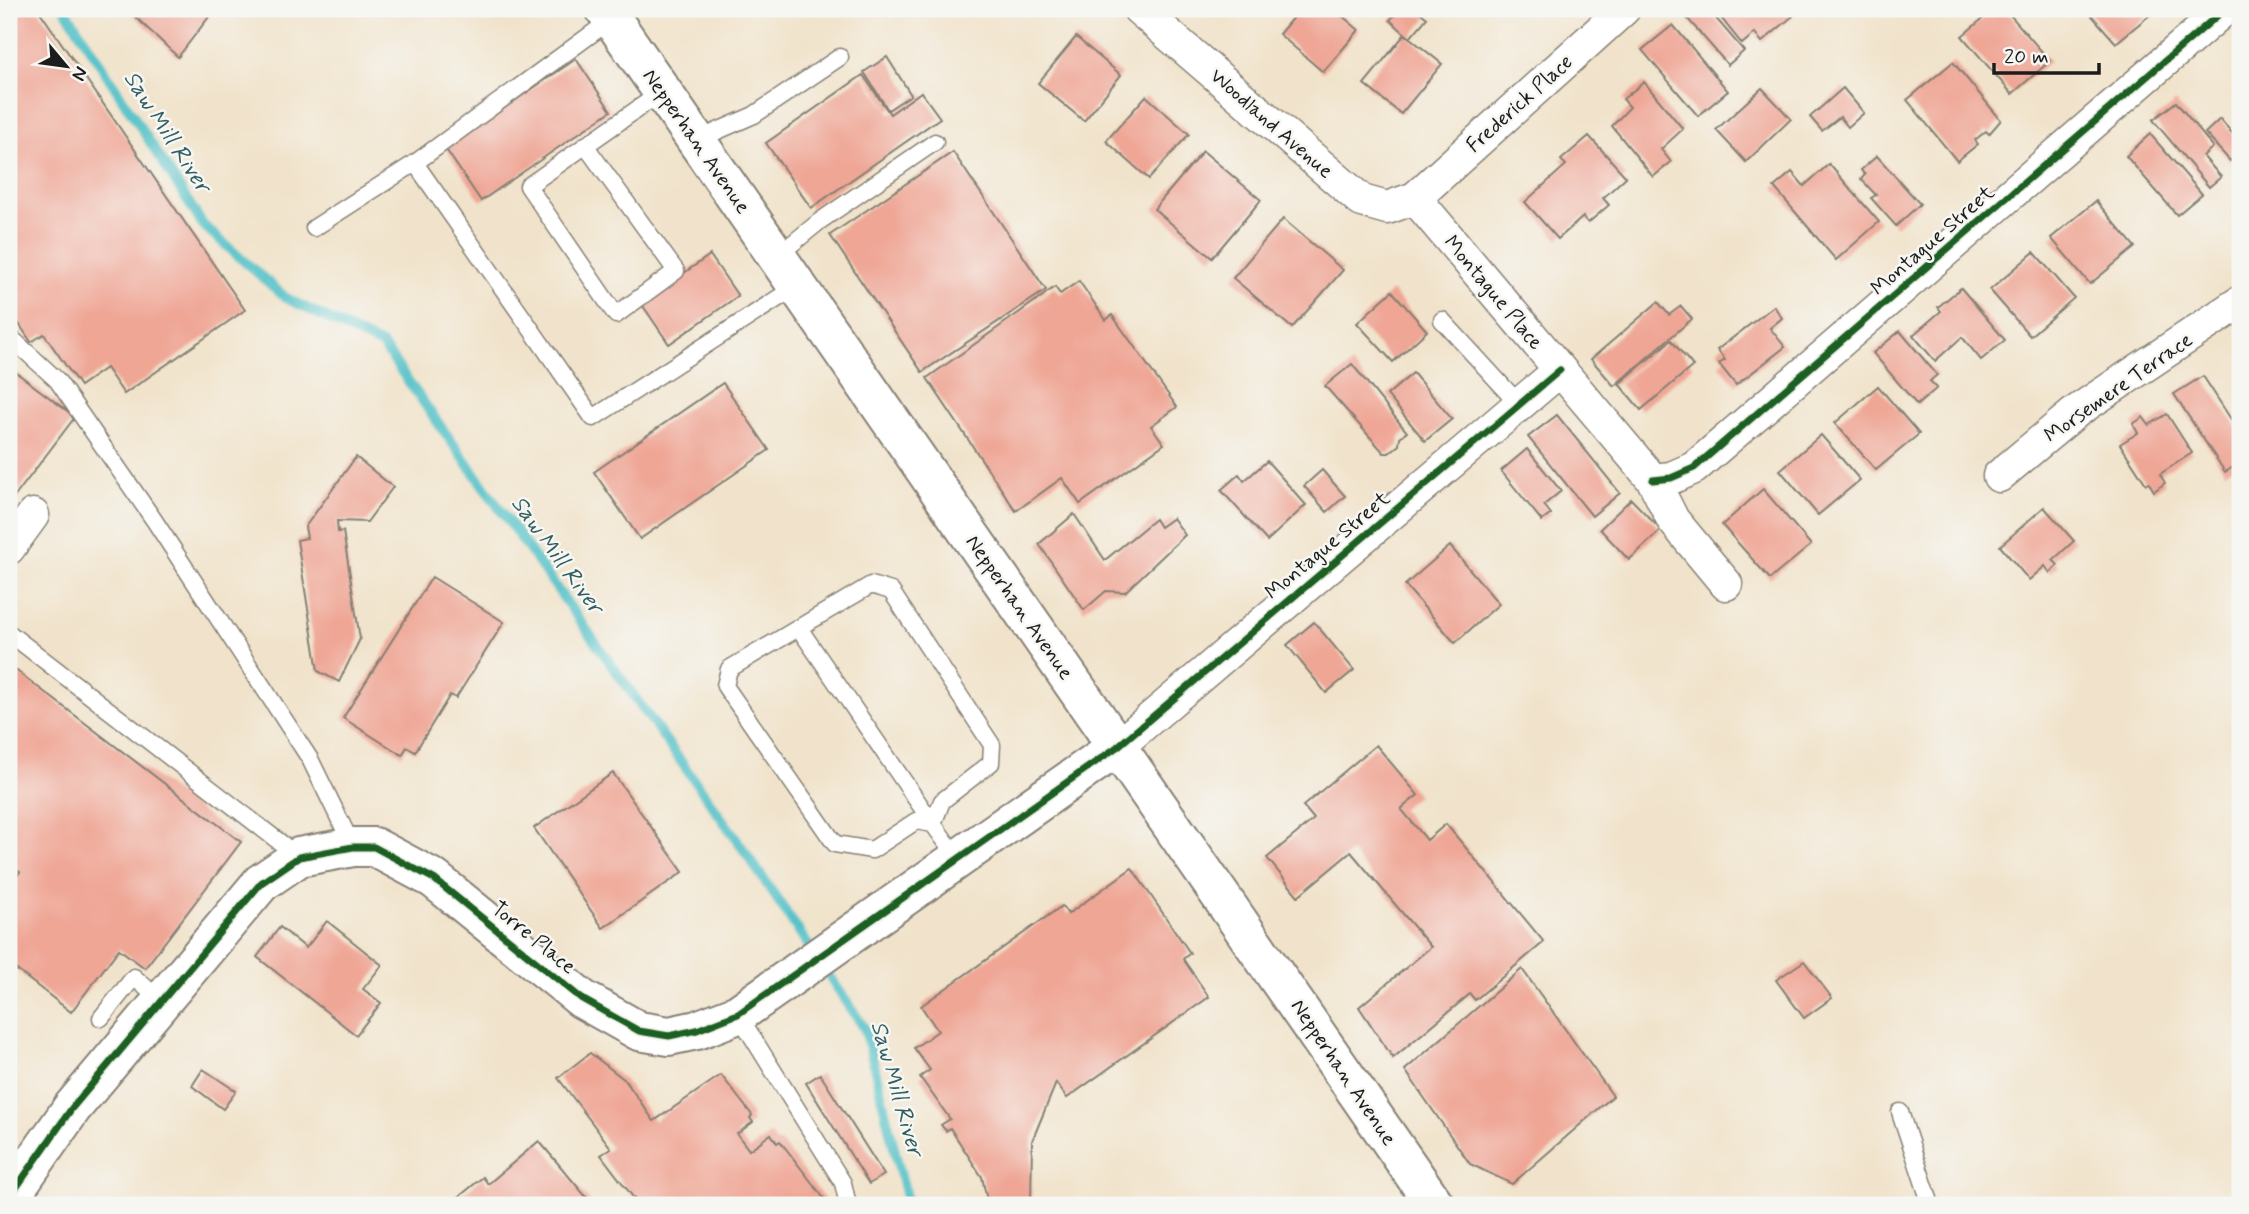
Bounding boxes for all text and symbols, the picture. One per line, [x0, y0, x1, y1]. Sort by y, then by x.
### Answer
north arrow [32, 32, 102, 102]
scale bar [1994, 32, 2098, 76]
text: 20 m [2004, 43, 2049, 71]
street label: Frederick Place [1460, 48, 1579, 159]
text: N [66, 62, 94, 85]
street label: Woodland Avenue [1204, 62, 1339, 185]
street label: Nepperhan Avenue [636, 64, 757, 220]
water label: Saw Mill River [116, 66, 219, 201]
street label: Montague Street [1865, 179, 2001, 302]
street label: Montague Place [1437, 229, 1550, 356]
street label: Morsemere Terrace [2039, 326, 2198, 450]
street label: Montague Street [1259, 485, 1397, 606]
water label: Saw Mill River [503, 490, 611, 623]
street label: Nepperhan Avenue [959, 530, 1080, 686]
street label: Torre Place [485, 895, 582, 981]
street label: Nepperhan Avenue [1284, 994, 1403, 1151]
water label: Saw Mill River [863, 1018, 931, 1163]

